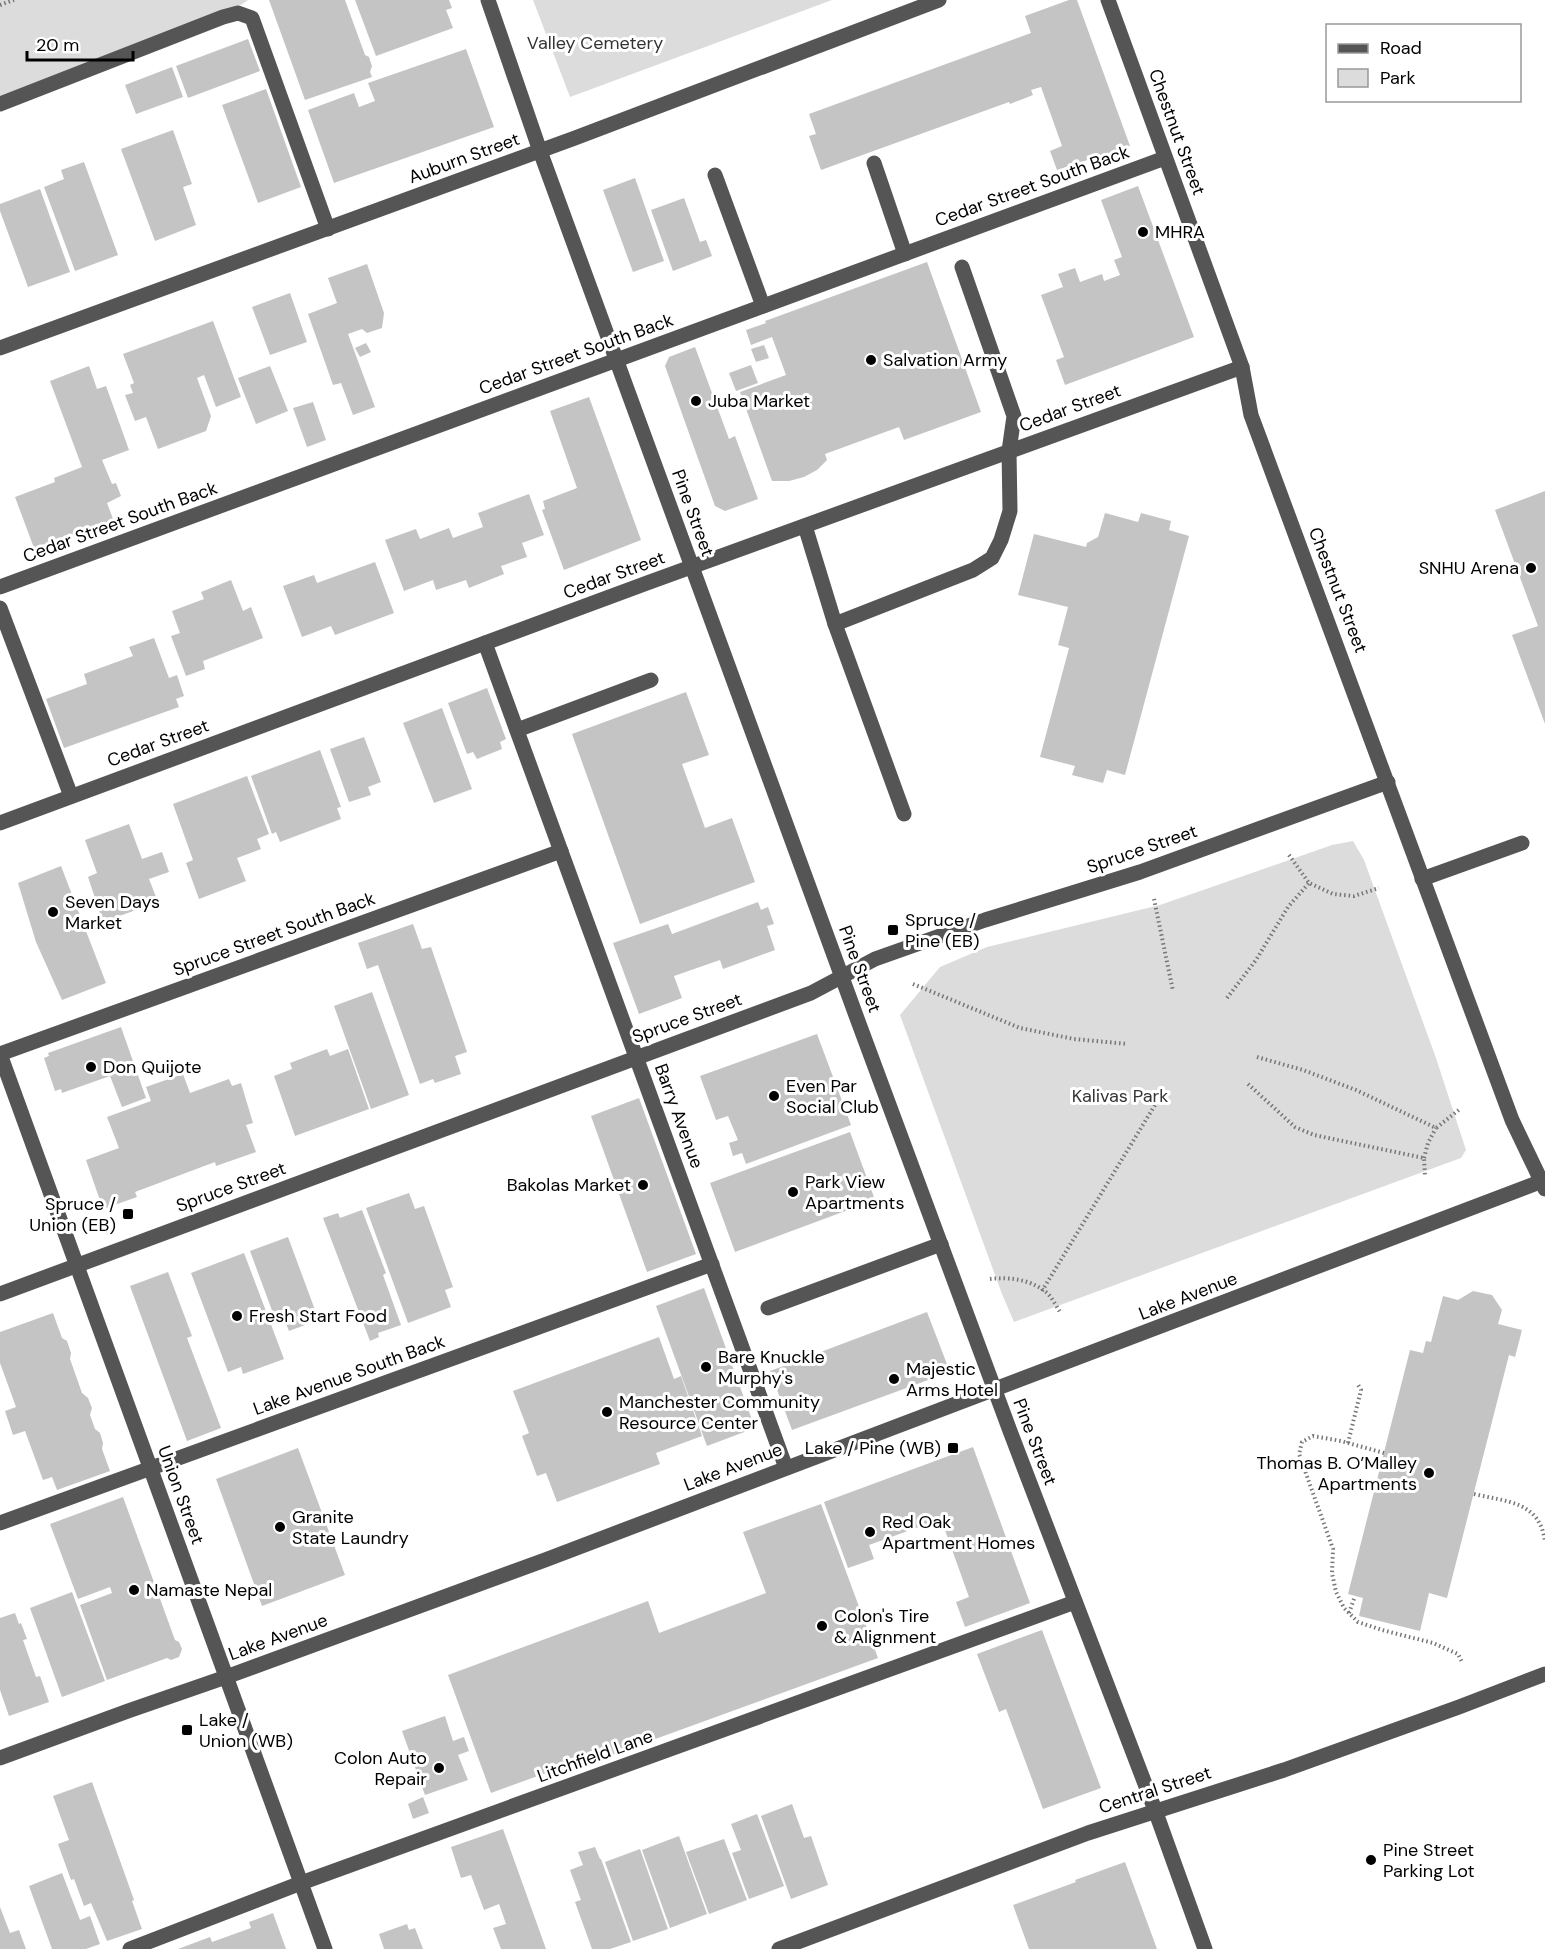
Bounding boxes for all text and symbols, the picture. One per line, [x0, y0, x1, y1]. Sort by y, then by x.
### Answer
scale bar [27, 24, 134, 62]
legend [1326, 24, 1521, 102]
park label: Valley Cemetery [527, 31, 663, 55]
text: 20 m [36, 33, 79, 57]
text: Road [1380, 36, 1422, 60]
street label: Chestnut Street [1143, 66, 1211, 198]
text: Park [1380, 66, 1416, 90]
street label: Auburn Street [405, 127, 523, 189]
street label: Cedar Street South Back [932, 140, 1132, 232]
place label: MHRA [1155, 220, 1205, 244]
marker: MHRA [1136, 225, 1150, 239]
street label: Cedar Street South Back [476, 308, 676, 400]
place label: Salvation Army [883, 348, 1007, 372]
marker: Salvation Army [864, 353, 878, 367]
street label: Cedar Street [1016, 378, 1124, 438]
place label: Juba Market [708, 389, 810, 413]
marker: Juba Market [689, 394, 703, 408]
street label: Pine Street [666, 466, 720, 560]
street label: Cedar Street South Back [20, 476, 220, 568]
street label: Chestnut Street [1303, 524, 1373, 656]
street label: Cedar Street [560, 545, 668, 605]
place label: SNHU Arena [1419, 556, 1519, 580]
marker: SNHU Arena [1524, 561, 1538, 575]
street label: Cedar Street [104, 713, 212, 773]
street label: Spruce Street [1084, 819, 1200, 879]
street label: Spruce Street South Back [170, 886, 378, 982]
place label: Seven Days Market [65, 890, 160, 935]
marker: Seven Days Market [46, 905, 60, 919]
place label: Spruce / Pine (EB) [905, 908, 980, 953]
street label: Pine Street [833, 922, 887, 1016]
marker: Spruce / Pine (EB) [886, 923, 900, 937]
street label: Spruce Street [629, 987, 745, 1049]
place label: Don Quijote [103, 1055, 201, 1079]
marker: Don Quijote [84, 1060, 98, 1074]
street label: Barry Avenue [649, 1060, 709, 1172]
place label: Even Par Social Club [786, 1074, 879, 1119]
park label: Kalivas Park [1072, 1084, 1168, 1108]
marker: Even Par Social Club [767, 1089, 781, 1103]
street label: Spruce Street [173, 1156, 289, 1218]
place label: Park View Apartments [805, 1170, 904, 1215]
place label: Bakolas Market [507, 1173, 631, 1197]
marker: Bakolas Market [636, 1178, 650, 1192]
marker: Park View Apartments [786, 1185, 800, 1199]
place label: Spruce / Union (EB) [29, 1192, 116, 1237]
marker: Spruce / Union (EB) [121, 1207, 135, 1221]
street label: Lake Avenue [1135, 1266, 1241, 1326]
place label: Fresh Start Food [249, 1304, 387, 1328]
marker: Fresh Start Food [230, 1309, 244, 1323]
street label: Lake Avenue South Back [250, 1329, 448, 1421]
place label: Bare Knuckle Murphy's [718, 1345, 825, 1390]
place label: Majestic Arms Hotel [906, 1357, 998, 1402]
marker: Bare Knuckle Murphy's [699, 1360, 713, 1374]
marker: Majestic Arms Hotel [887, 1372, 901, 1386]
place label: Manchester Community Resource Center [619, 1390, 820, 1435]
street label: Pine Street [1007, 1395, 1063, 1489]
marker: Manchester Community Resource Center [600, 1405, 614, 1419]
place label: Lake / Pine (WB) [805, 1436, 941, 1460]
street label: Lake Avenue [680, 1437, 786, 1497]
marker: Lake / Pine (WB) [946, 1441, 960, 1455]
street label: Union Street [152, 1442, 210, 1548]
place label: Thomas B. O’Malley Apartments [1256, 1451, 1417, 1496]
marker: Thomas B. O’Malley Apartments [1422, 1466, 1436, 1480]
place label: Granite State Laundry [292, 1505, 409, 1550]
place label: Red Oak Apartment Homes [882, 1510, 1035, 1555]
marker: Granite State Laundry [273, 1520, 287, 1534]
marker: Red Oak Apartment Homes [863, 1525, 877, 1539]
place label: Namaste Nepal [146, 1578, 272, 1602]
marker: Namaste Nepal [127, 1583, 141, 1597]
place label: Colon's Tire & Alignment [834, 1604, 936, 1649]
street label: Lake Avenue [225, 1608, 331, 1666]
marker: Colon's Tire & Alignment [815, 1619, 829, 1633]
place label: Lake / Union (WB) [199, 1708, 293, 1753]
marker: Lake / Union (WB) [180, 1723, 194, 1737]
street label: Litchfield Lane [534, 1724, 656, 1788]
place label: Colon Auto Repair [334, 1746, 427, 1791]
marker: Colon Auto Repair [432, 1761, 446, 1775]
street label: Central Street [1096, 1761, 1214, 1819]
place label: Pine Street Parking Lot [1383, 1838, 1475, 1883]
marker: Pine Street Parking Lot [1364, 1853, 1378, 1867]

